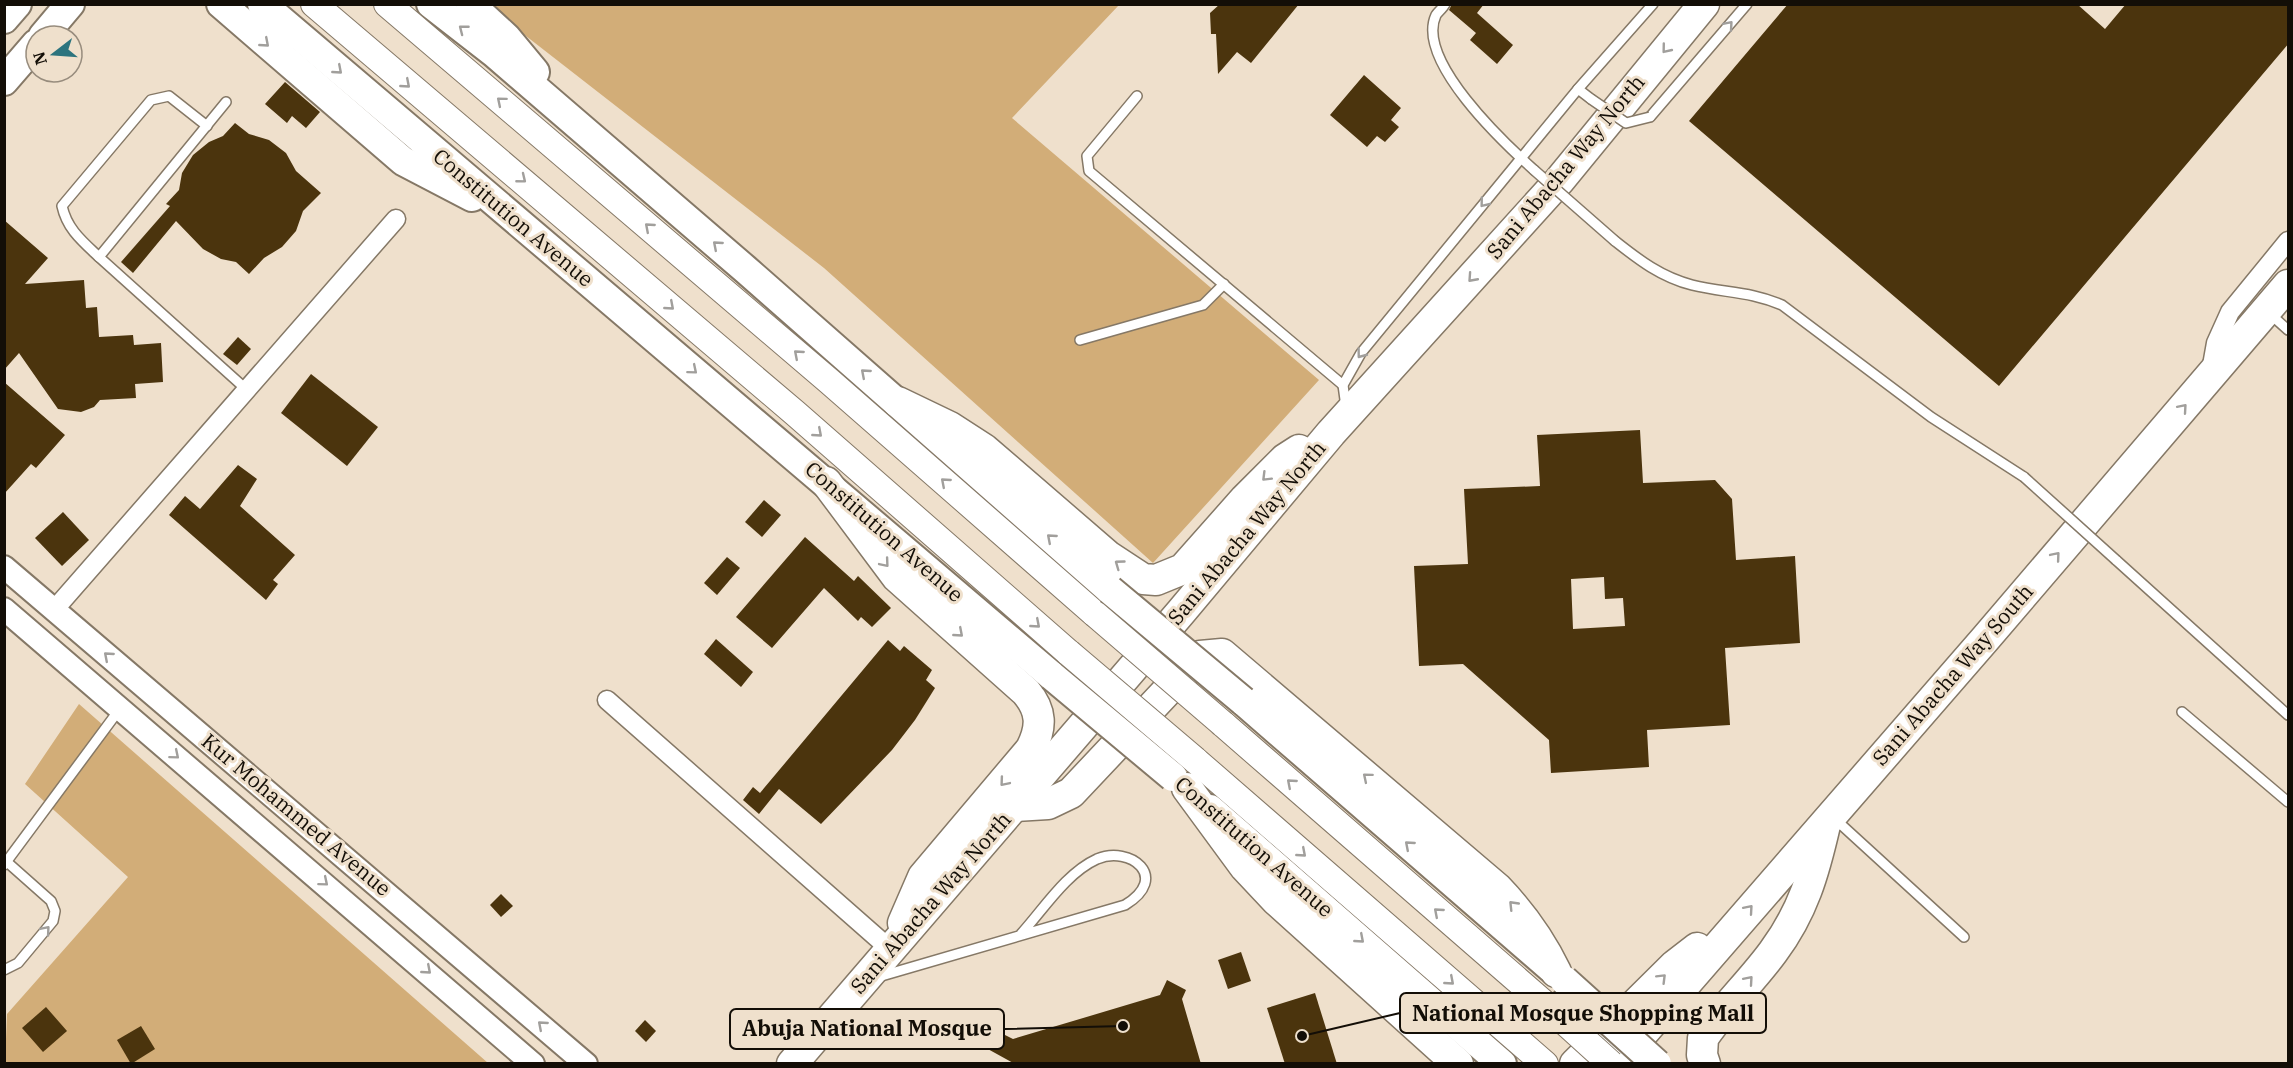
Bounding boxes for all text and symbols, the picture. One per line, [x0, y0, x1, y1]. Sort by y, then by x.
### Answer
one-way arrow [1722, 21, 1733, 32]
north arrow [24, 24, 84, 84]
one-way arrow [458, 25, 469, 36]
one-way arrow [258, 35, 269, 46]
one-way arrow [1662, 42, 1673, 53]
text: N [28, 49, 51, 67]
one-way arrow [331, 63, 342, 74]
street label: Sani Abacha Way North [1480, 68, 1651, 264]
one-way arrow [399, 77, 410, 88]
one-way arrow [497, 97, 508, 108]
street label: Constitution Avenue [428, 142, 600, 293]
one-way arrow [515, 172, 526, 183]
one-way arrow [1480, 196, 1491, 207]
one-way arrow [645, 223, 656, 234]
one-way arrow [713, 241, 724, 252]
one-way arrow [1468, 271, 1479, 281]
one-way arrow [663, 299, 674, 310]
one-way arrow [1357, 348, 1368, 359]
one-way arrow [794, 350, 804, 361]
one-way arrow [686, 362, 697, 373]
one-way arrow [861, 369, 871, 380]
one-way arrow [2176, 404, 2187, 415]
one-way arrow [811, 426, 822, 437]
street label: Sani Abacha Way North [1161, 434, 1332, 630]
street label: Constitution Avenue [800, 455, 970, 608]
one-way arrow [1263, 470, 1274, 481]
one-way arrow [941, 478, 952, 489]
one-way arrow [1047, 534, 1058, 545]
one-way arrow [2049, 552, 2060, 563]
one-way arrow [878, 556, 889, 567]
one-way arrow [1114, 561, 1125, 572]
street label: Sani Abacha Way South [1866, 578, 2039, 771]
one-way arrow [1029, 617, 1040, 628]
one-way arrow [952, 626, 963, 637]
one-way arrow [104, 652, 115, 663]
street label: Kur Mohammed Avenue [196, 727, 397, 902]
one-way arrow [168, 748, 179, 759]
street label: Constitution Avenue [1170, 770, 1340, 923]
one-way arrow [1363, 773, 1374, 784]
one-way arrow [1000, 775, 1011, 786]
one-way arrow [1287, 780, 1298, 791]
street label: Sani Abacha Way North [844, 806, 1017, 999]
one-way arrow [1405, 841, 1416, 852]
one-way arrow [1296, 846, 1306, 857]
one-way arrow [317, 874, 328, 885]
one-way arrow [1510, 902, 1521, 913]
one-way arrow [1742, 906, 1753, 916]
one-way arrow [1434, 908, 1445, 919]
one-way arrow [38, 926, 49, 937]
one-way arrow [1353, 932, 1364, 943]
one-way arrow [420, 963, 431, 974]
one-way arrow [1443, 974, 1454, 985]
one-way arrow [1655, 974, 1665, 985]
one-way arrow [1742, 976, 1753, 987]
callout: National Mosque Shopping Mall [1400, 993, 1766, 1033]
text: National Mosque Shopping Mall [1412, 998, 1754, 1027]
callout: Abuja National Mosque [730, 1009, 1004, 1049]
text: Abuja National Mosque [742, 1013, 992, 1042]
one-way arrow [538, 1022, 549, 1033]

